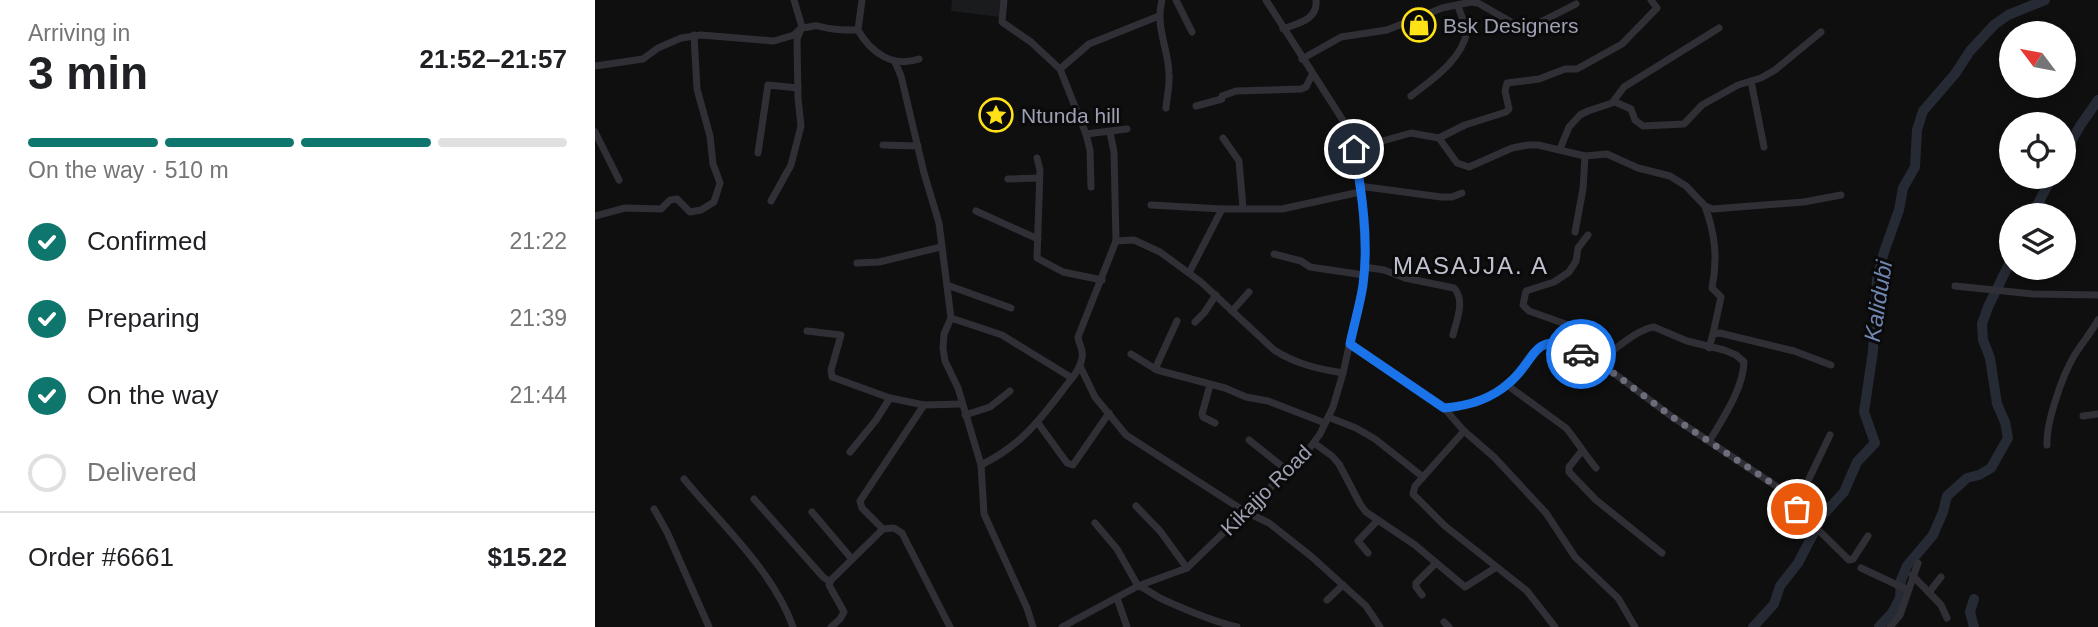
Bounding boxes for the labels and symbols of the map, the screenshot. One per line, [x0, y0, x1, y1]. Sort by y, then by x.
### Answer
shop icon: Bsk Designers [1400, 6, 1438, 44]
place label: Bsk Designers [1443, 14, 1578, 37]
north arrow [1999, 21, 2075, 98]
place icon: Ntunda hill [977, 96, 1015, 134]
place label: Ntunda hill [1021, 104, 1120, 127]
pin [1324, 119, 1384, 179]
district label: MASAJJA. A [1393, 252, 1549, 279]
water label: Kalidubi [1859, 258, 1897, 343]
courier [1546, 319, 1616, 389]
street label: Kikajjo Road [1216, 440, 1316, 540]
pin [1767, 479, 1827, 539]

